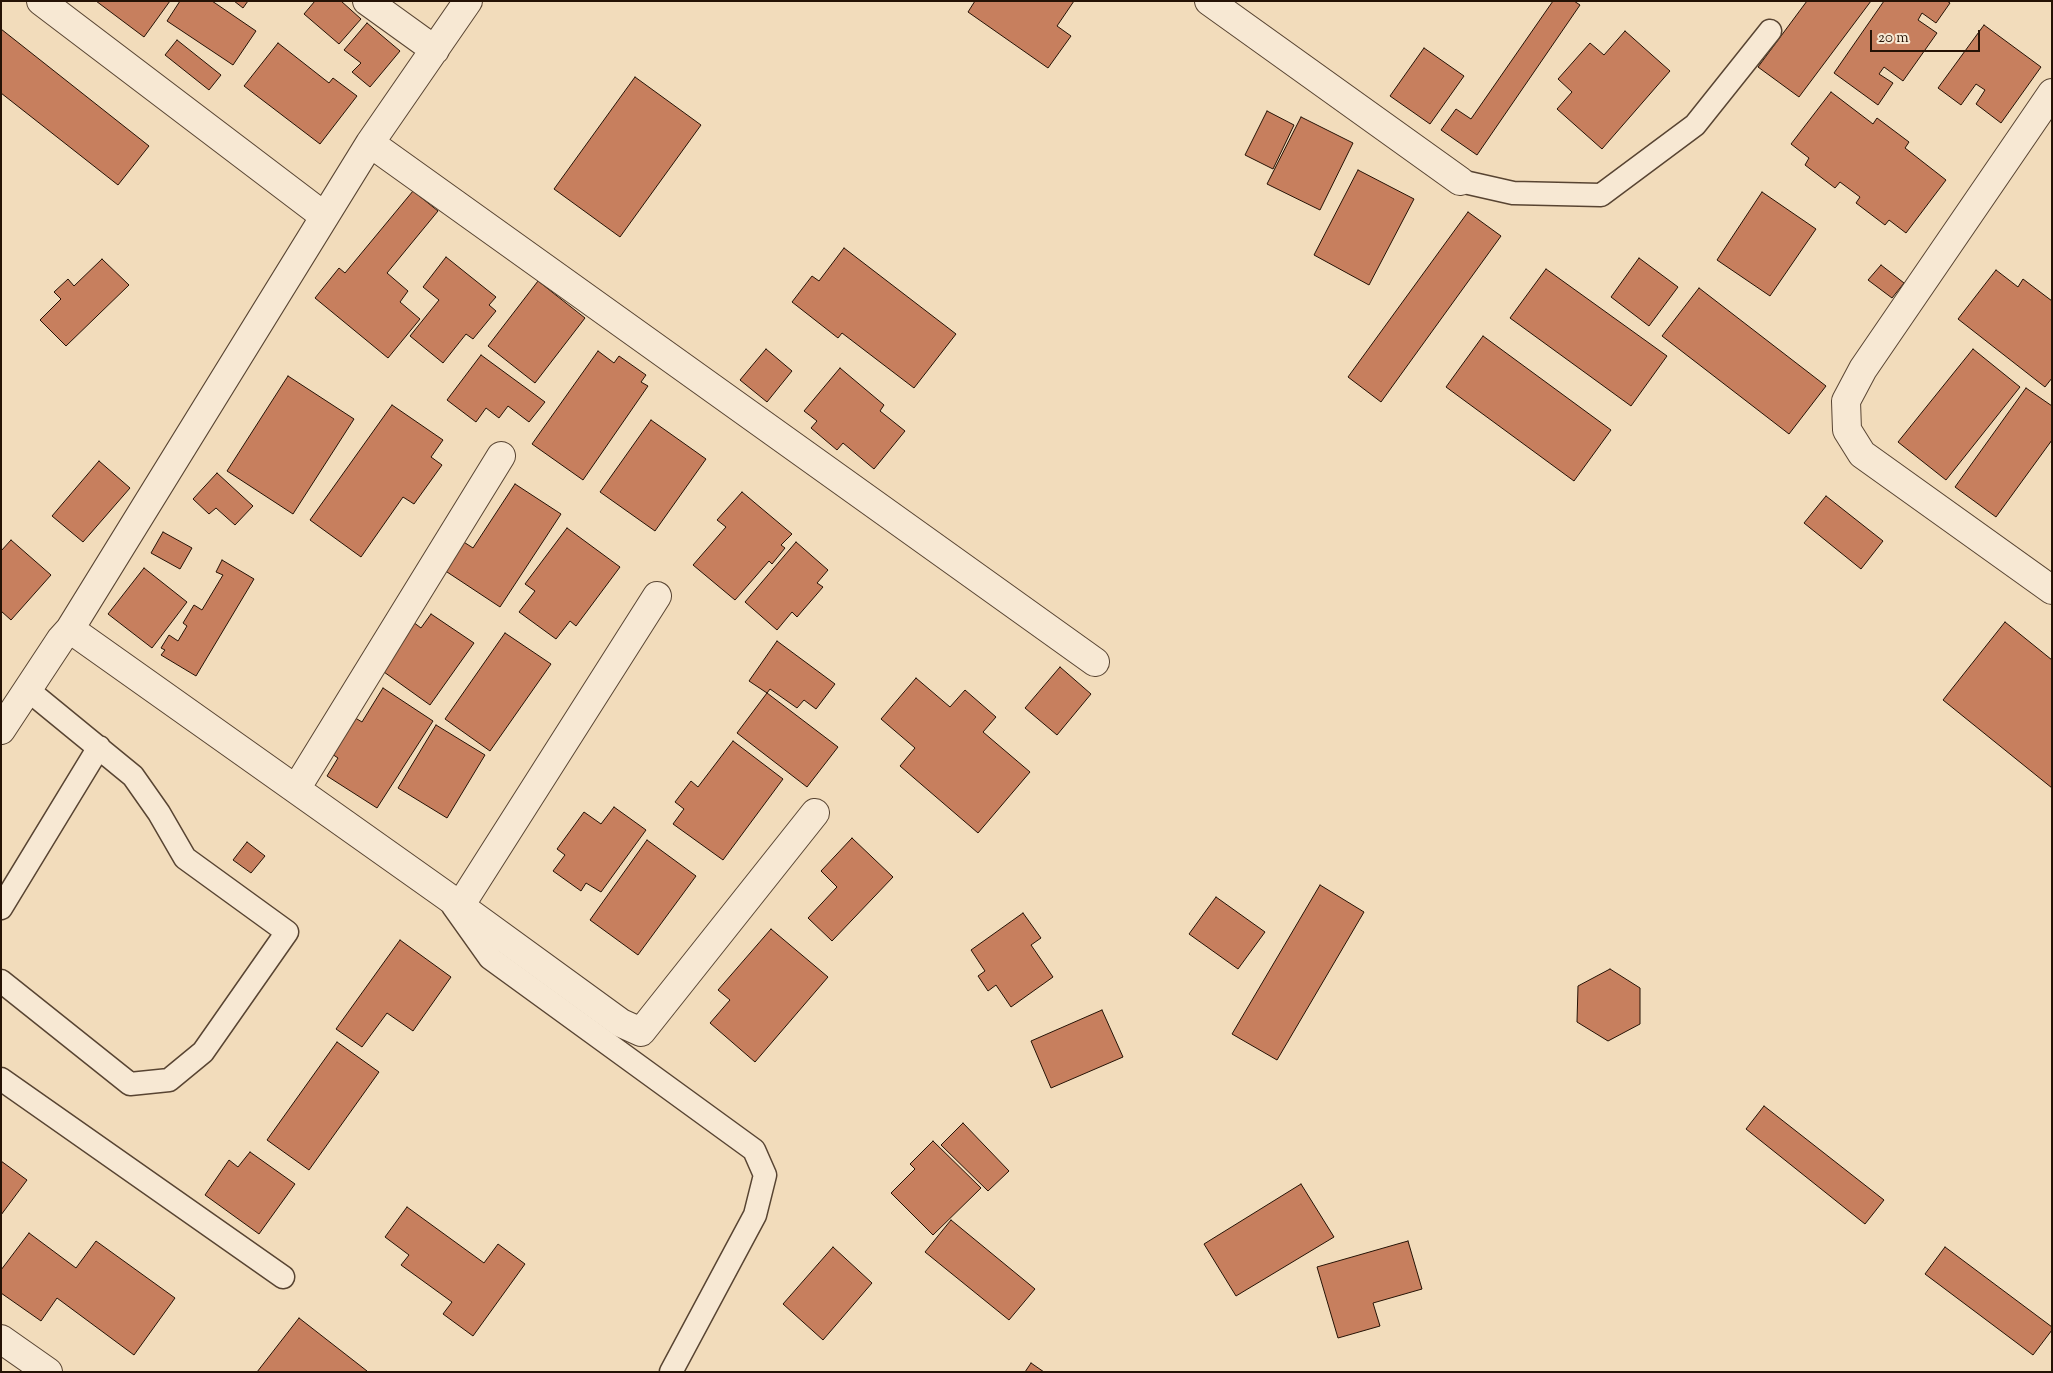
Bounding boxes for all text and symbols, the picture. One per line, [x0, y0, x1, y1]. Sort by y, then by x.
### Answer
scale bar [1873, 20, 1983, 52]
text: 20 m [1878, 28, 1909, 49]

